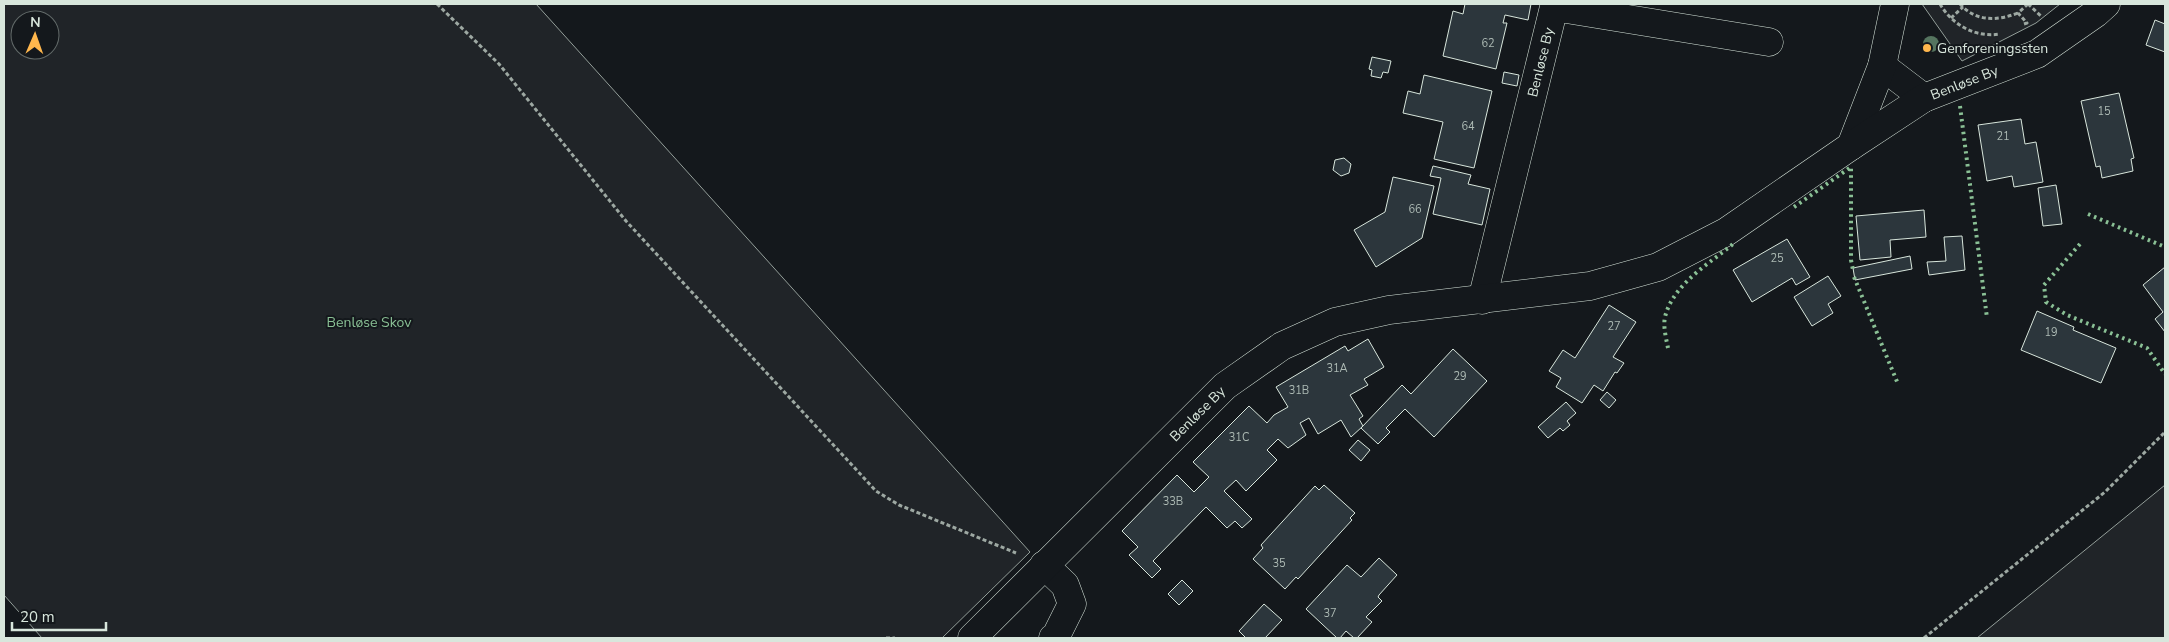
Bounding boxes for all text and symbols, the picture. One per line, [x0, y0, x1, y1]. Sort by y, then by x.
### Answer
north arrow [10, 10, 60, 60]
text: N [30, 13, 41, 32]
street label: Benløse By [1523, 25, 1559, 99]
house number: 62 [1481, 36, 1495, 51]
place label: Genforeningssten [1937, 39, 2048, 58]
marker: Genforeningssten [1921, 42, 1933, 54]
street label: Benløse By [1928, 61, 2002, 105]
house number: 15 [2097, 104, 2111, 119]
house number: 64 [1461, 119, 1475, 134]
house number: 21 [1996, 129, 2010, 144]
house number: 66 [1408, 202, 1422, 217]
house number: 25 [1770, 251, 1784, 266]
park label: Benløse Skov [327, 313, 412, 332]
house number: 27 [1607, 319, 1621, 334]
house number: 19 [2044, 325, 2058, 340]
house number: 31A [1326, 361, 1348, 376]
house number: 29 [1453, 369, 1467, 384]
street label: Benløse By [1166, 382, 1230, 446]
house number: 31B [1289, 383, 1309, 398]
house number: 31C [1229, 430, 1249, 445]
house number: 33B [1163, 494, 1183, 509]
house number: 35 [1272, 556, 1286, 571]
scale bar [12, 600, 106, 632]
house number: 37 [1323, 606, 1337, 621]
text: 20 m [20, 607, 55, 627]

